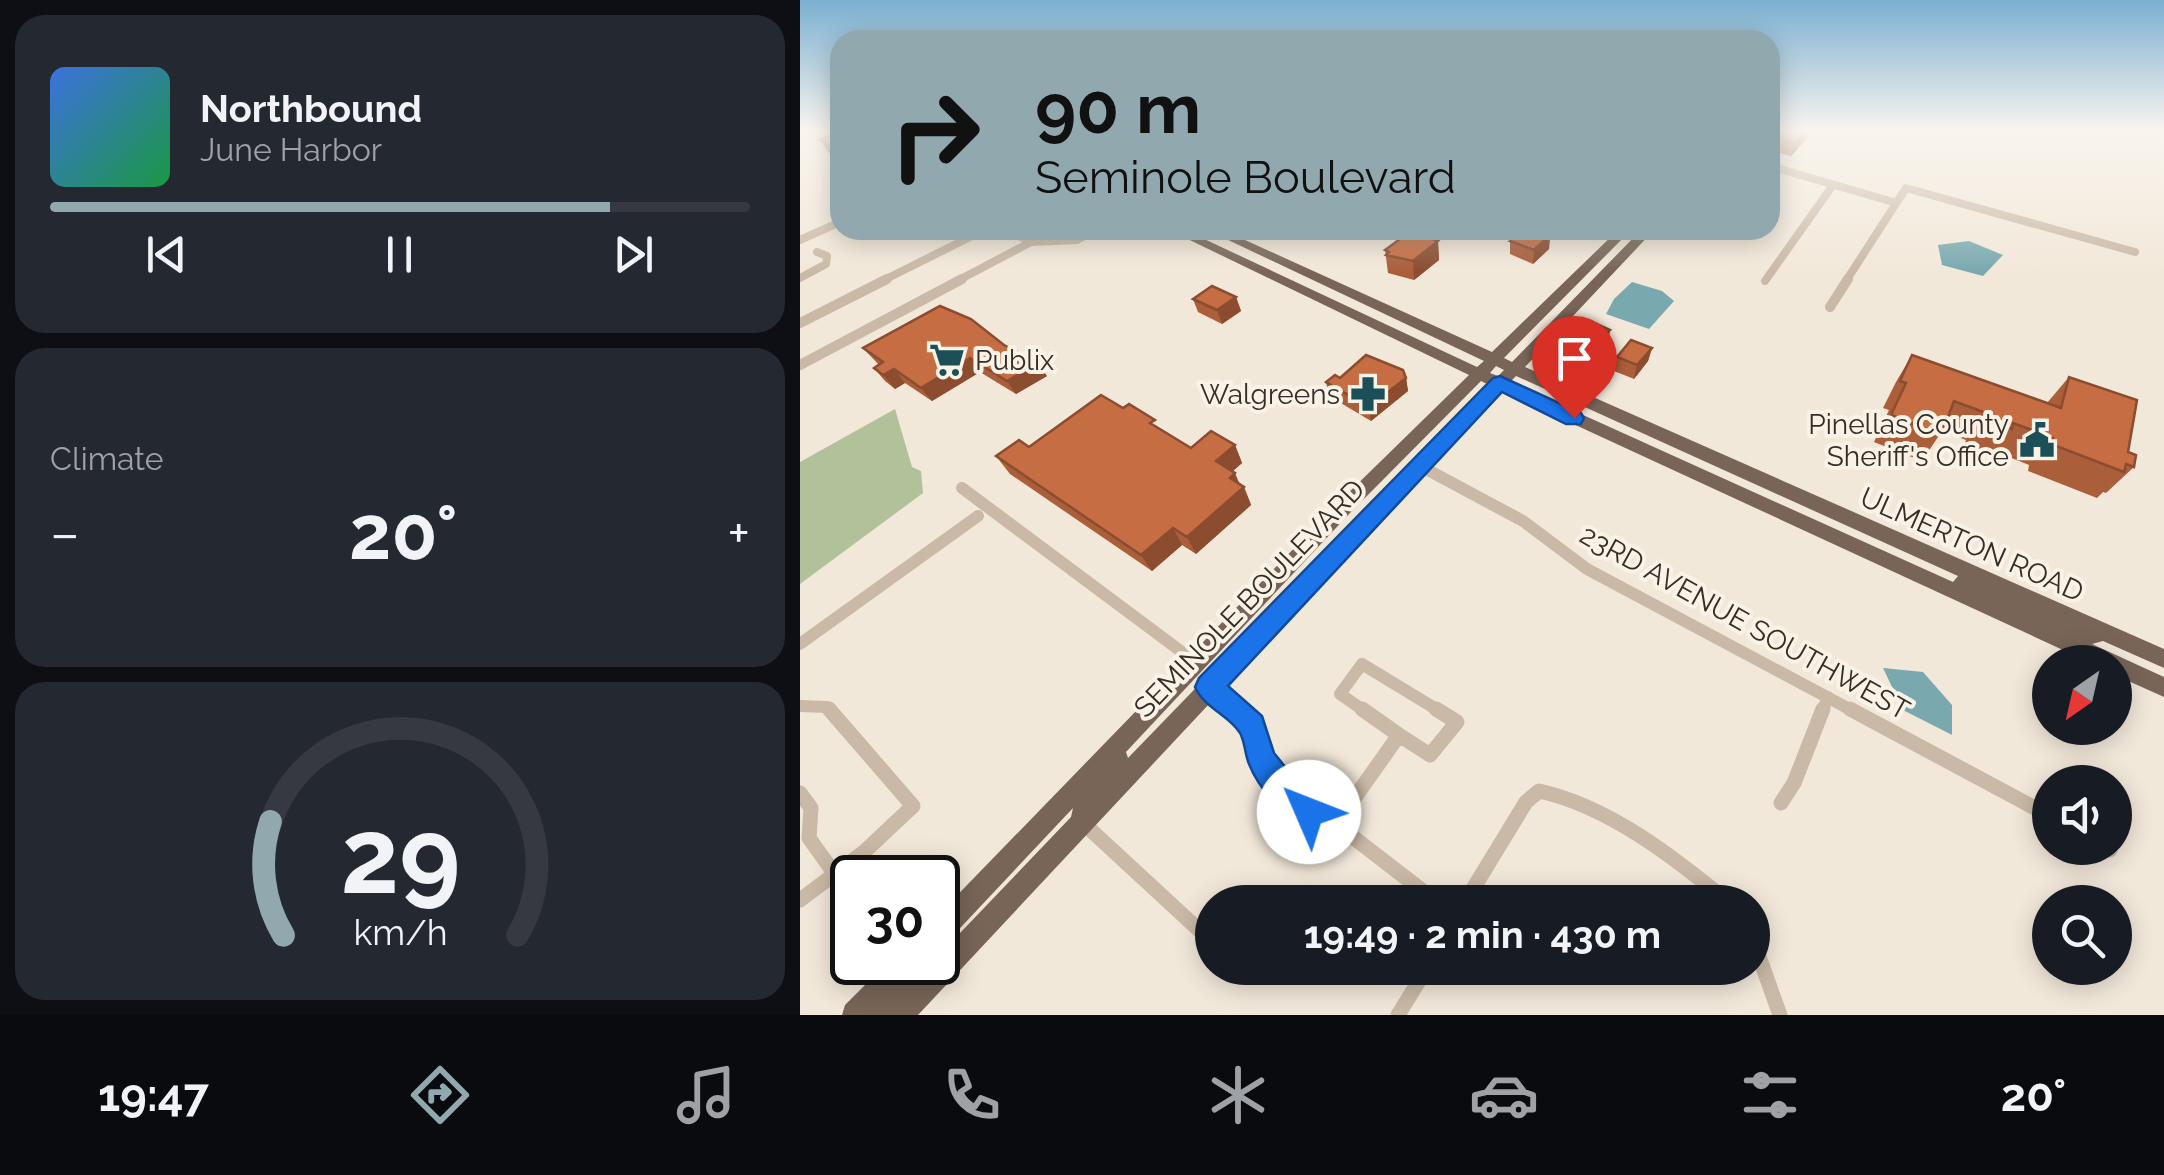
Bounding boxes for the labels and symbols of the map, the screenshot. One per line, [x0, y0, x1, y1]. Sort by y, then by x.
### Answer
pin [1532, 316, 1617, 419]
supermarket icon: Publix [928, 341, 966, 379]
place label: Publix [975, 344, 1054, 377]
pharmacy icon: Walgreens [1349, 375, 1387, 413]
place label: Walgreens [1200, 378, 1340, 411]
place label: Pinellas County Sheriff's Office [1808, 408, 2009, 473]
public building icon: Pinellas County Sheriff's Office [2018, 421, 2056, 459]
street label: SEMINOLE BOULEVARD [1127, 473, 1372, 724]
street label: ULMERTON ROAD [1855, 480, 2089, 609]
street label: 23RD AVENUE SOUTHWEST [1574, 518, 1915, 727]
north arrow [2032, 645, 2132, 745]
position arrow [1257, 760, 1361, 864]
speed limit sign: 30 [830, 855, 960, 985]

